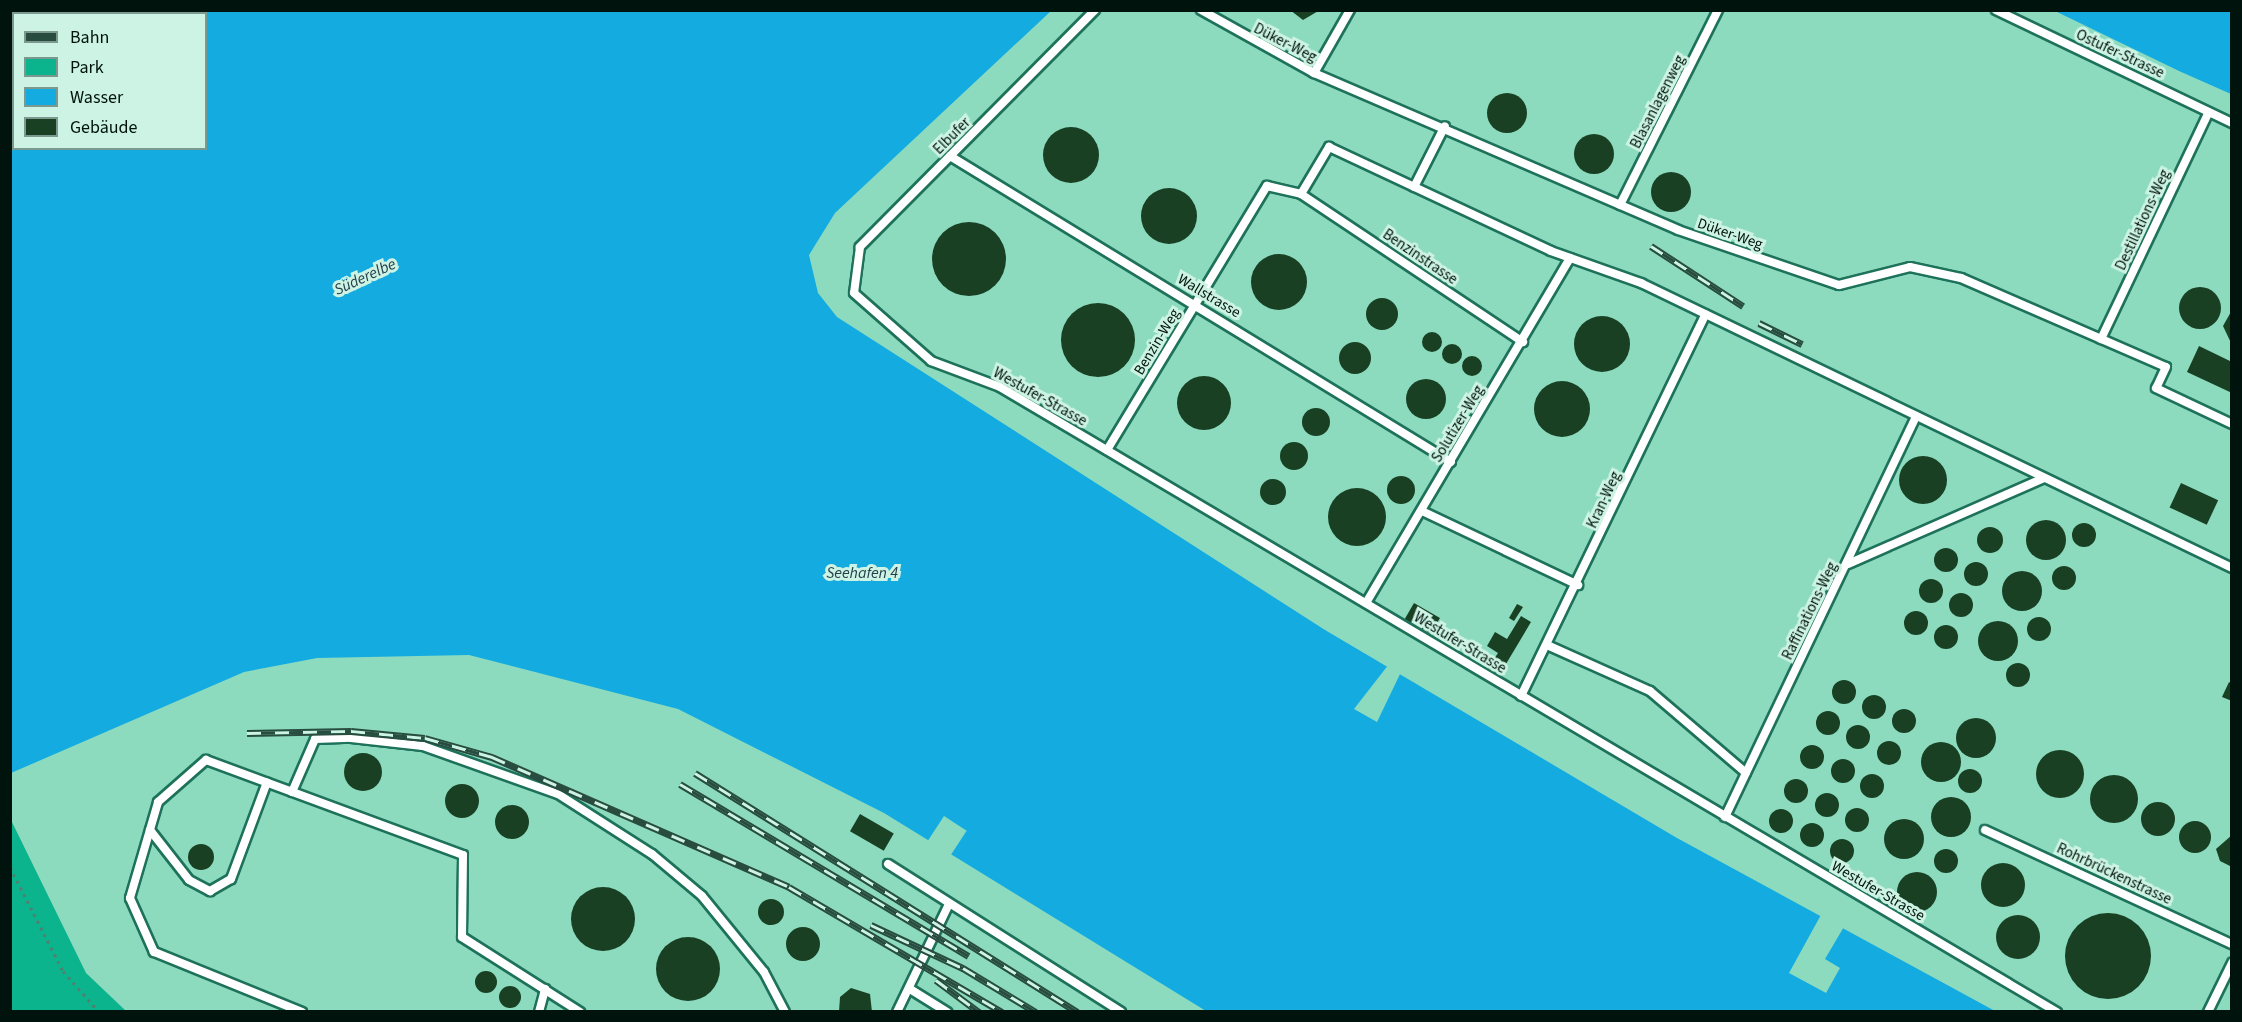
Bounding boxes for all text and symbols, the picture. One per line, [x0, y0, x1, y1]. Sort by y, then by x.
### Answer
legend [12, 12, 207, 150]
street label: Düker-Weg [1251, 20, 1319, 66]
text: Bahn [70, 25, 109, 50]
street label: Ostufer-Strasse [2073, 26, 2167, 82]
street label: Blasanlagenweg [1627, 52, 1689, 152]
text: Park [70, 55, 104, 80]
text: Wasser [70, 85, 123, 110]
street label: Elbufer [930, 114, 974, 158]
text: Gebäude [70, 115, 138, 140]
street label: Destillations-Weg [2112, 167, 2174, 273]
street label: Düker-Weg [1695, 214, 1765, 254]
street label: Benzinstrasse [1379, 225, 1461, 289]
water label: Süderelbe [331, 254, 399, 300]
street label: Wallstrasse [1174, 270, 1244, 322]
street label: Benzin-Weg [1130, 306, 1184, 378]
street label: Westufer-Strasse [990, 364, 1090, 430]
street label: Solutizer-Weg [1428, 382, 1488, 466]
street label: Kran-Weg [1583, 469, 1625, 531]
street label: Raffinations-Weg [1779, 559, 1841, 663]
water label: Seehafen 4 [826, 563, 898, 583]
street label: Westufer-Strasse [1411, 608, 1509, 678]
street label: Rohrbrückenstrasse [2054, 840, 2174, 908]
street label: Westufer-Strasse [1828, 857, 1928, 925]

